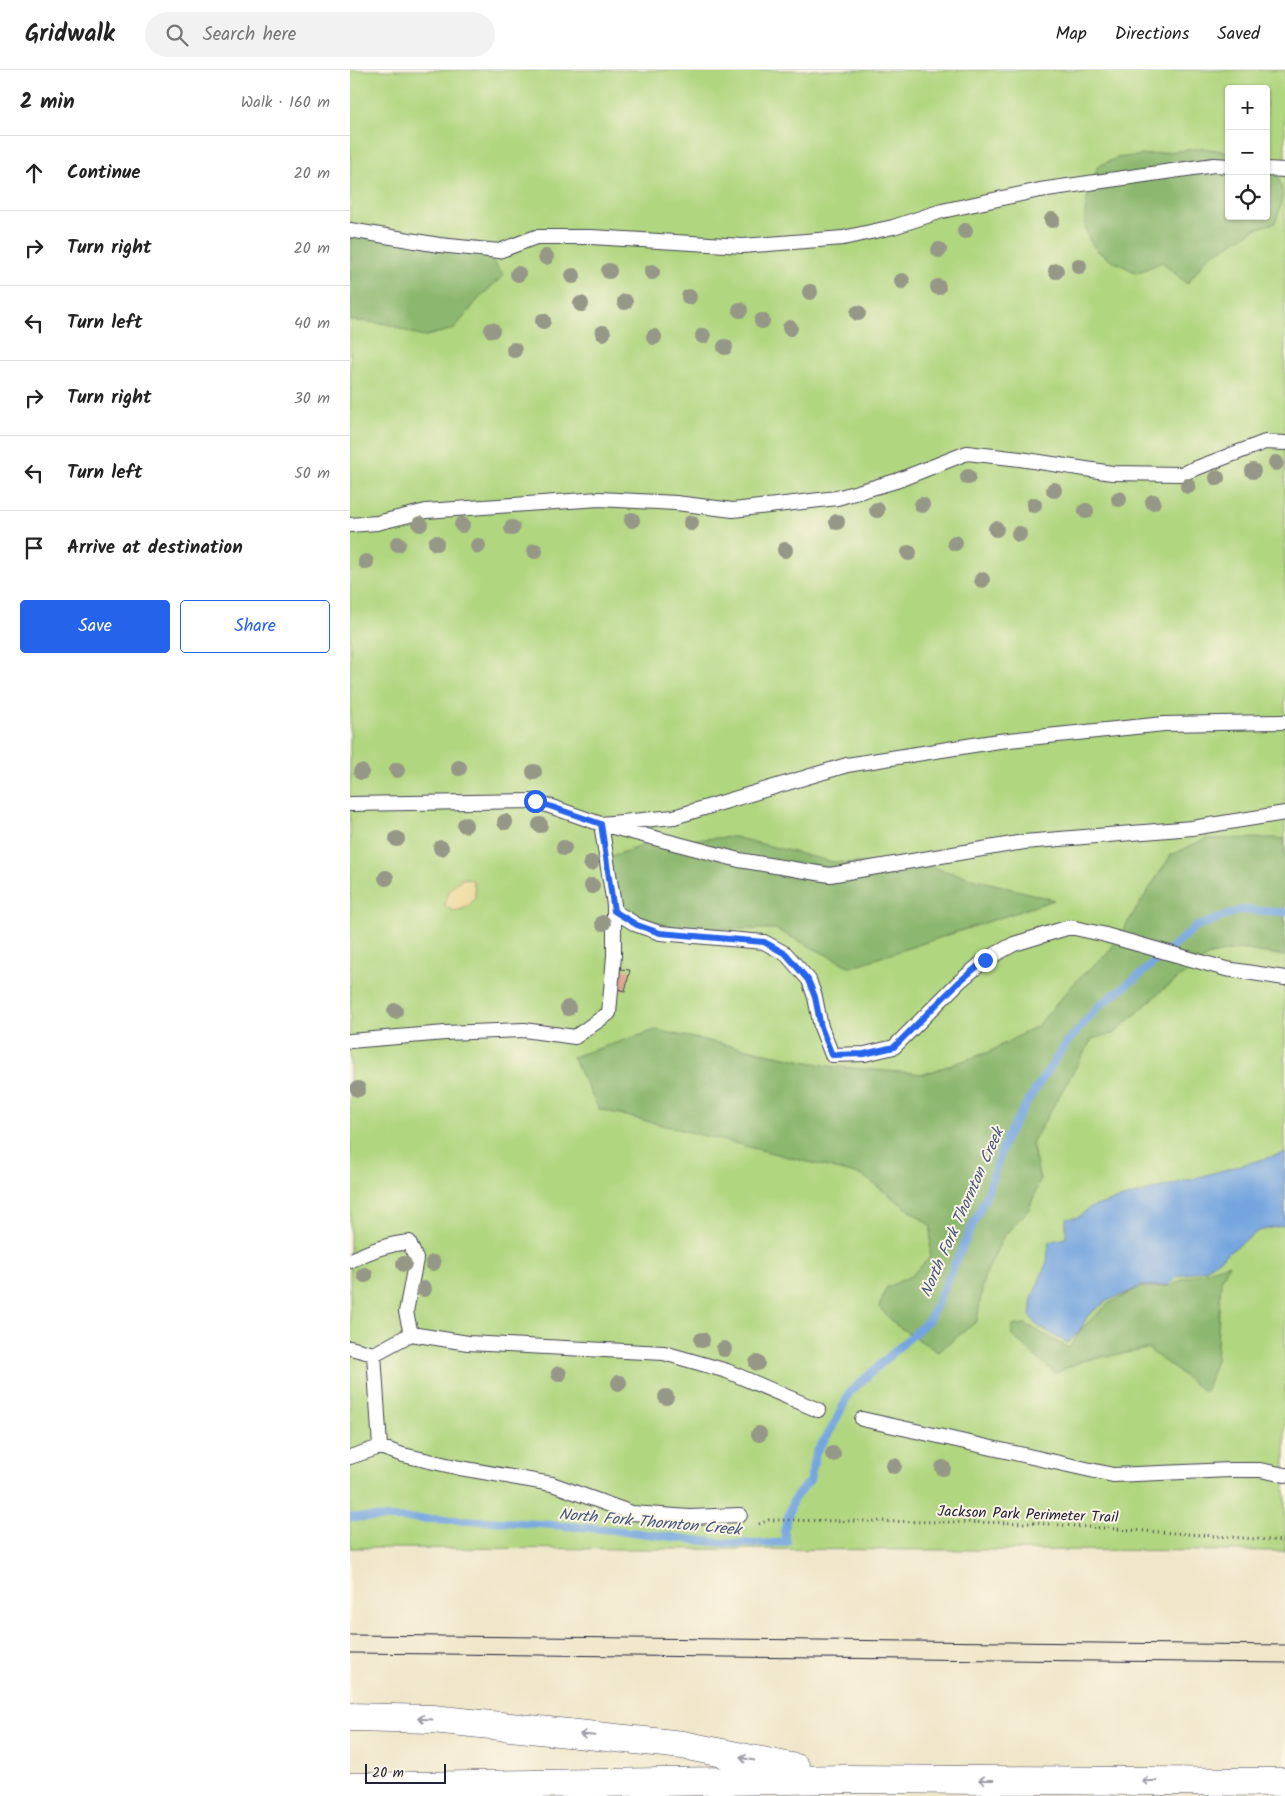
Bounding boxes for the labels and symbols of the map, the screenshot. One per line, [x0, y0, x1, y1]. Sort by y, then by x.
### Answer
route start [524, 790, 547, 813]
route end [974, 949, 997, 972]
water label: North Fork Thornton Creek [914, 1122, 1012, 1301]
street label: Jackson Park Perimeter Trail [937, 1500, 1119, 1530]
water label: North Fork Thornton Creek [558, 1502, 744, 1543]
one-way arrow [417, 1714, 433, 1723]
one-way arrow [579, 1730, 595, 1740]
one-way arrow [740, 1753, 756, 1763]
scale bar [365, 1761, 446, 1784]
one-way arrow [979, 1775, 995, 1785]
one-way arrow [1141, 1776, 1158, 1786]

